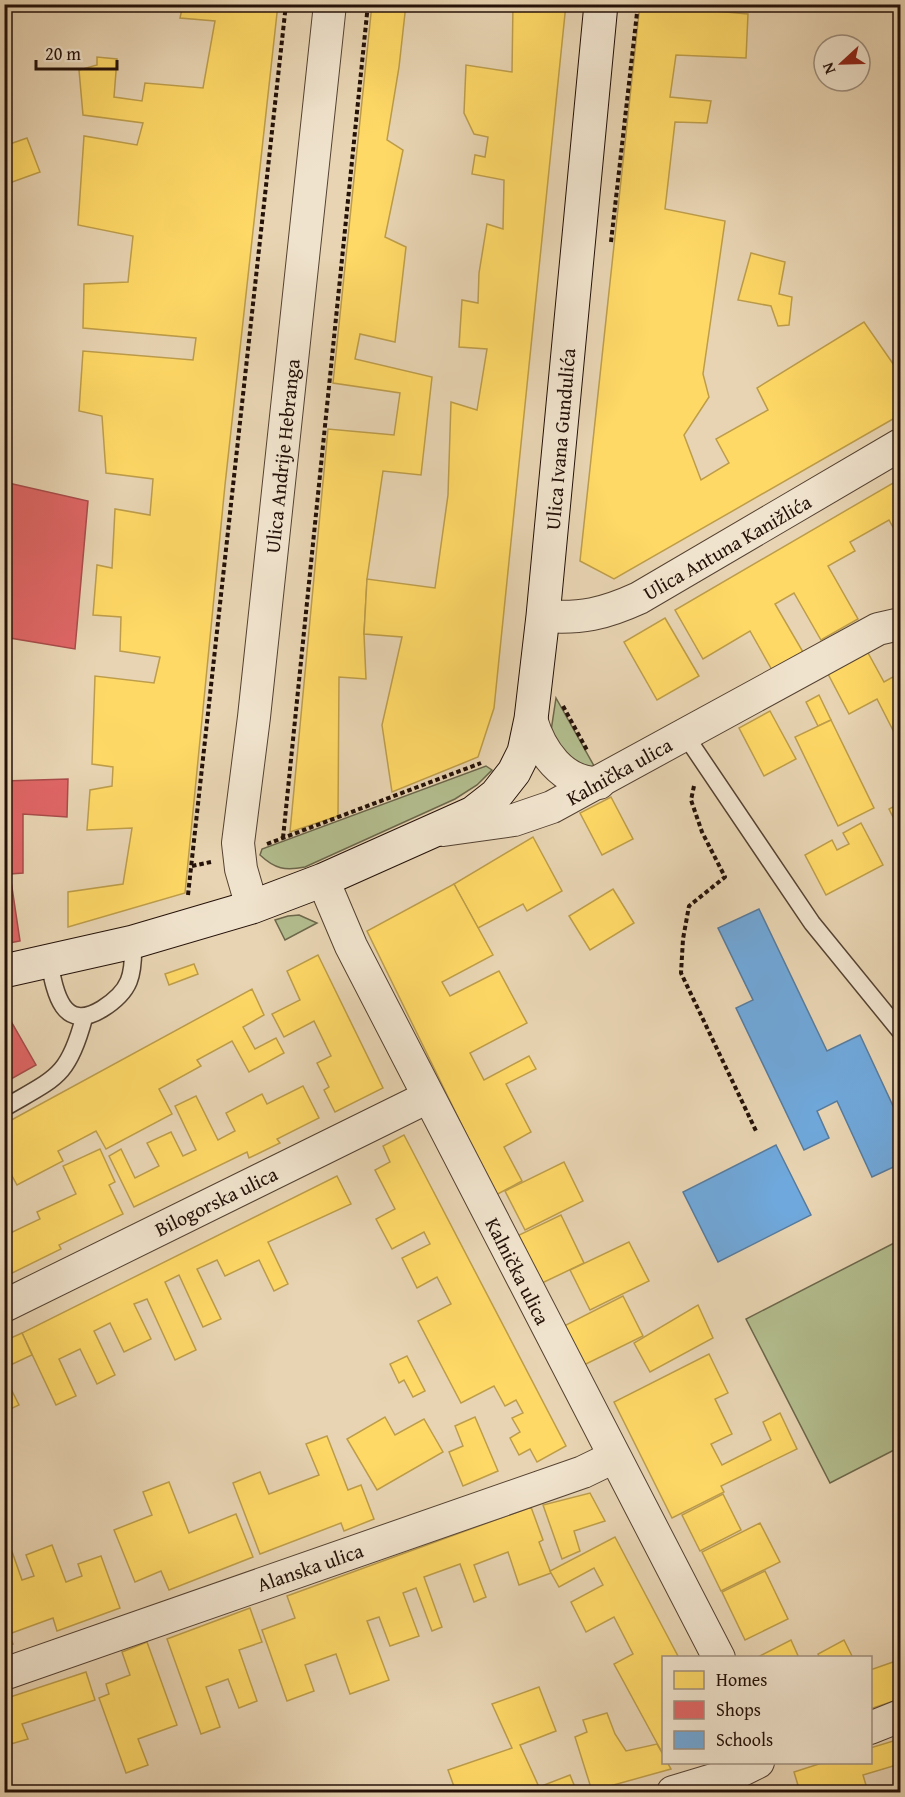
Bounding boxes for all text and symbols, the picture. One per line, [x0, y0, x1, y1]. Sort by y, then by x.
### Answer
scale bar [36, 33, 117, 71]
north arrow [812, 33, 872, 93]
text: 20 m [45, 40, 81, 67]
text: N [815, 59, 841, 78]
street label: Ulica Ivana Gundulića [538, 346, 582, 531]
street label: Ulica Andrije Hebranga [257, 357, 307, 555]
street label: Ulica Antuna Kanižlića [638, 487, 817, 607]
street label: Kalnička ulica [561, 730, 678, 812]
street label: Bilogorska ulica [150, 1158, 283, 1243]
street label: Kalnička ulica [479, 1212, 558, 1330]
street label: Alanska ulica [253, 1535, 368, 1599]
legend [662, 1656, 872, 1764]
text: Homes [716, 1666, 767, 1693]
text: Shops [716, 1696, 761, 1723]
text: Schools [716, 1726, 773, 1753]

